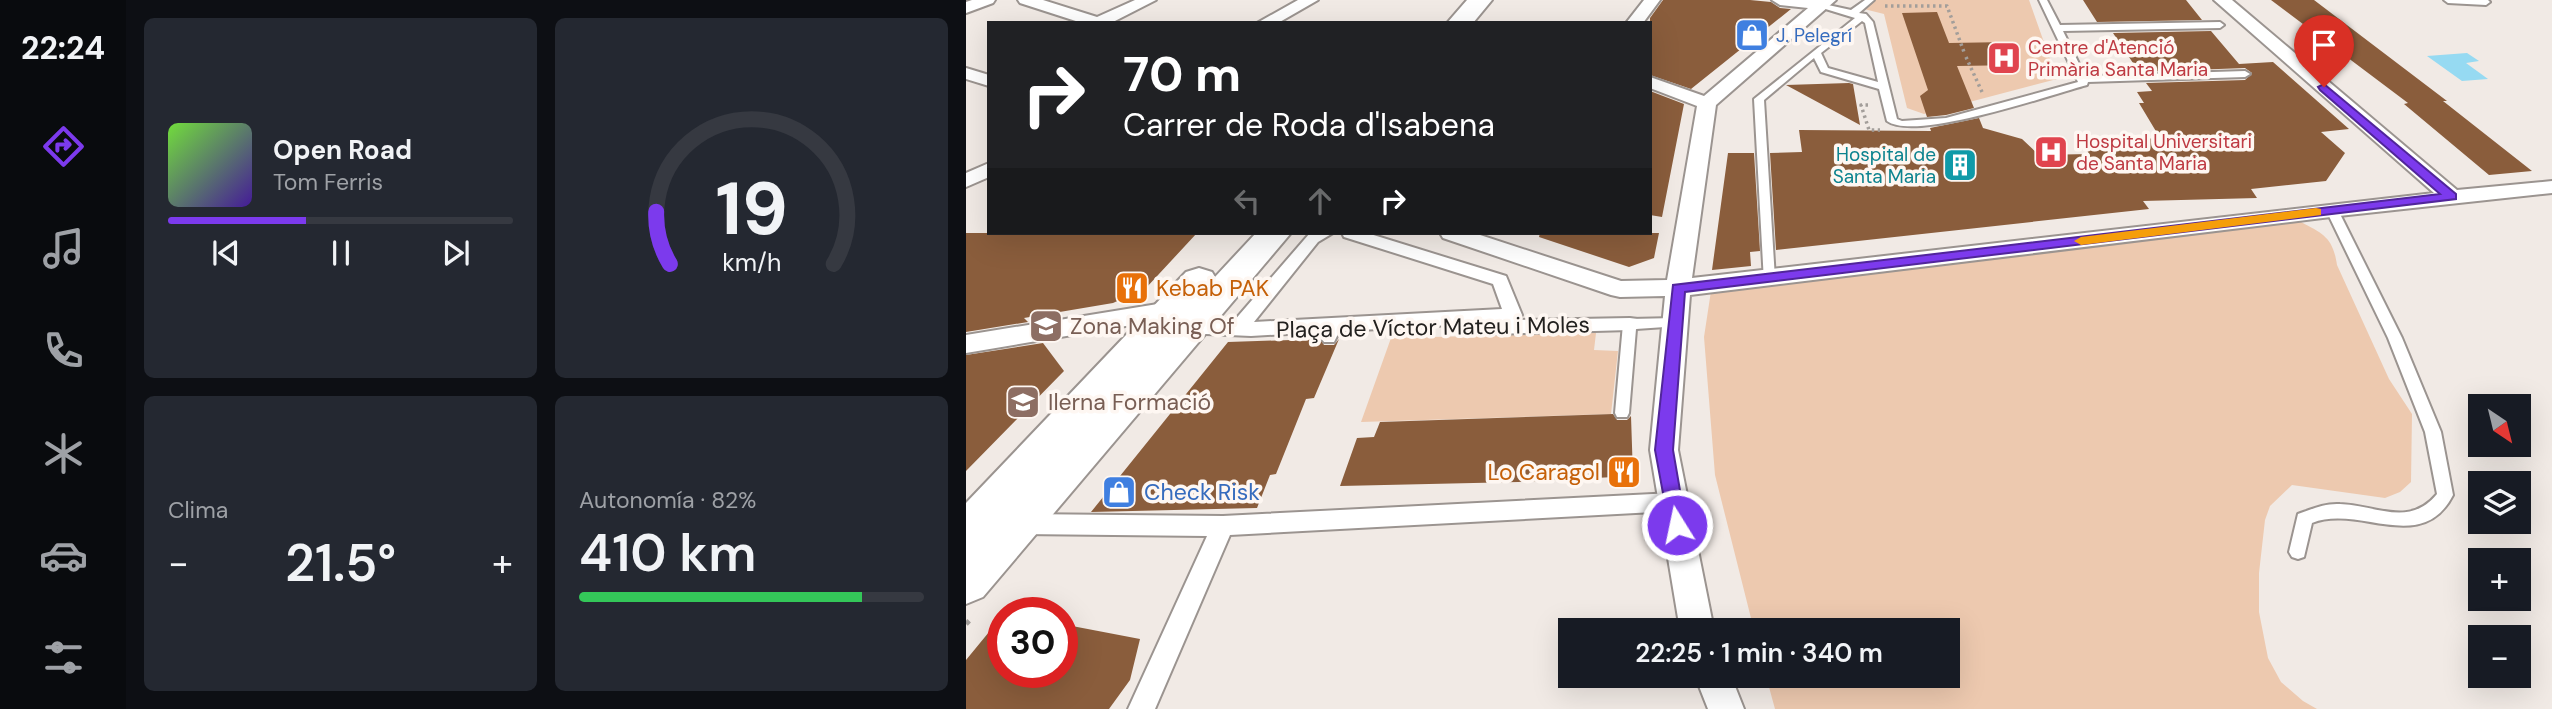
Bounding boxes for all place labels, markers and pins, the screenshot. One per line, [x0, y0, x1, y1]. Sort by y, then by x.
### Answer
pin [2294, 15, 2354, 87]
shop icon: J. Pelegrí [1733, 16, 1771, 54]
place label: J. Pelegrí [1776, 23, 1853, 48]
place label: Centre d'Atenció Primària Santa Maria [2028, 35, 2208, 82]
hospital icon: Centre d'Atenció Primària Santa Maria [1985, 39, 2023, 77]
place label: Hospital Universitari de Santa Maria [2076, 129, 2252, 176]
hospital icon: Hospital Universitari de Santa Maria [2032, 133, 2070, 171]
place label: Hospital de Santa Maria [1833, 142, 1936, 189]
building icon: Hospital de Santa Maria [1941, 146, 1979, 184]
restaurant icon: Kebab PAK [1113, 269, 1151, 307]
place label: Kebab PAK [1156, 273, 1269, 303]
school or university icon: Zona Making Of [1027, 307, 1065, 345]
place label: Zona Making Of [1070, 311, 1235, 341]
school or university icon: Ilerna Formació [1004, 383, 1042, 421]
place label: Ilerna Formació [1048, 387, 1211, 417]
restaurant icon: Lo Caragol [1605, 453, 1643, 491]
place label: Lo Caragol [1487, 457, 1600, 487]
shop icon: Check Risk [1100, 473, 1138, 511]
place label: Check Risk [1144, 477, 1260, 507]

